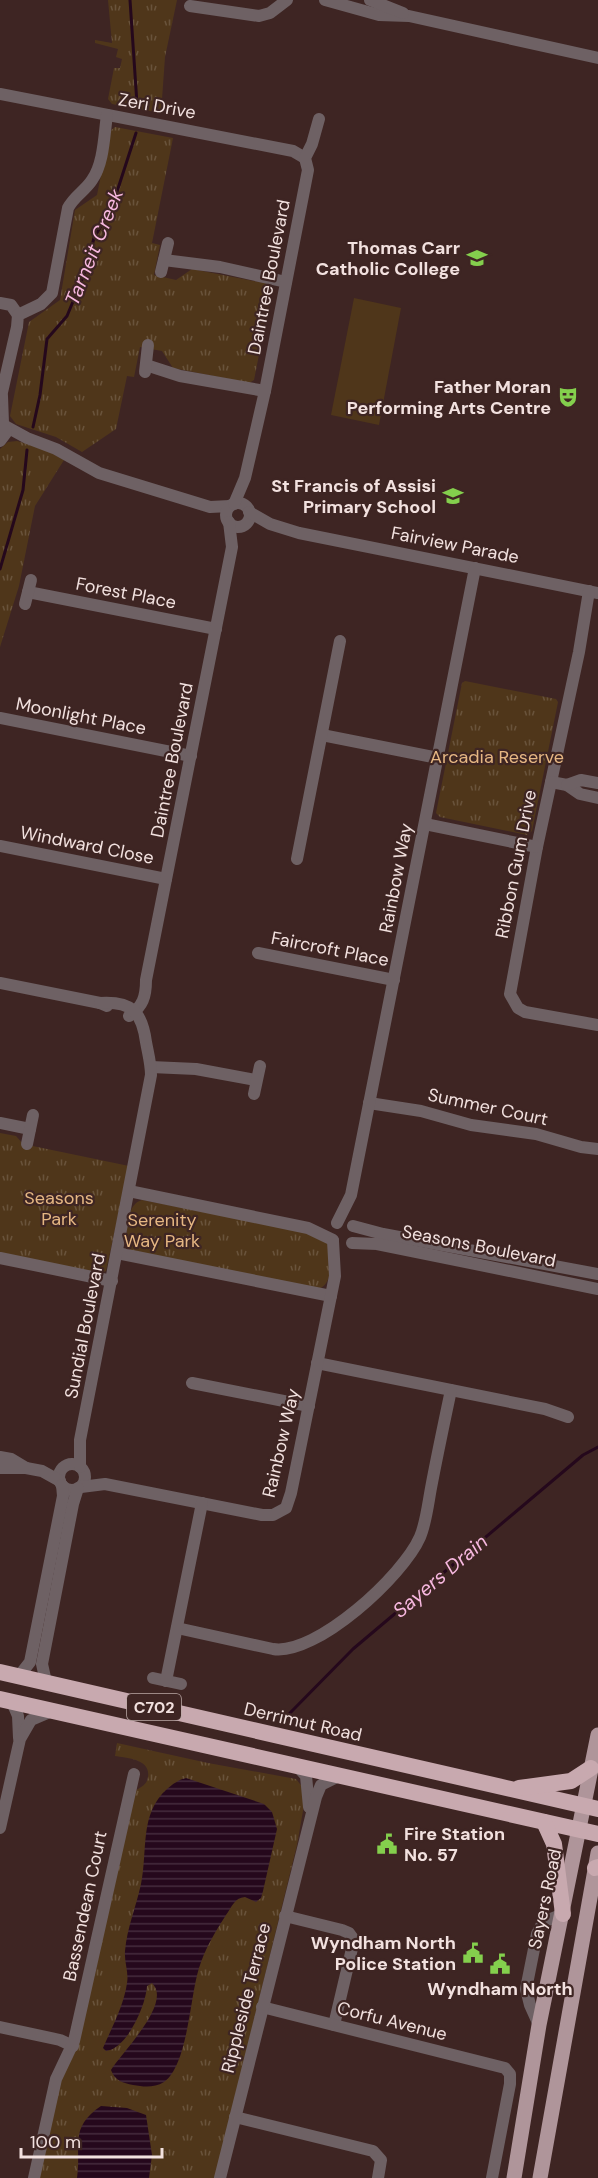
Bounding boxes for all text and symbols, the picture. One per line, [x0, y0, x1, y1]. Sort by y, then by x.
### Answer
street label: Zeri Drive [116, 87, 198, 125]
water label: Tarneit Creek [59, 184, 130, 309]
street label: Daintree Boulevard [242, 197, 296, 357]
place label: Thomas Carr Catholic College [316, 236, 460, 281]
school or university icon: Thomas Carr Catholic College [465, 246, 489, 270]
place label: Father Moran Performing Arts Centre [347, 375, 551, 420]
theatre icon: Father Moran Performing Arts Centre [556, 385, 580, 409]
place label: St Francis of Assisi Primary School [271, 474, 436, 519]
school or university icon: St Francis of Assisi Primary School [441, 484, 465, 508]
street label: Fairview Parade [389, 521, 521, 569]
street label: Forest Place [74, 572, 178, 614]
street label: Daintree Boulevard [145, 680, 199, 840]
street label: Moonlight Place [14, 692, 148, 740]
park label: Arcadia Reserve [430, 745, 564, 769]
street label: Ribbon Gum Drive [490, 788, 542, 940]
street label: Windward Close [18, 820, 156, 870]
street label: Rainbow Way [374, 821, 418, 935]
street label: Faircroft Place [269, 926, 391, 972]
street label: Summer Court [426, 1083, 550, 1131]
park label: Seasons Park [24, 1186, 94, 1231]
park label: Serenity Way Park [124, 1208, 200, 1253]
street label: Seasons Boulevard [400, 1219, 558, 1273]
street label: Sundial Boulevard [59, 1251, 111, 1401]
street label: Rainbow Way [257, 1386, 305, 1500]
water label: Sayers Drain [387, 1529, 493, 1623]
road number: C702 [127, 1694, 181, 1720]
street label: Derrimut Road [242, 1697, 364, 1747]
place label: Fire Station No. 57 [404, 1822, 505, 1867]
street label: Bassendean Court [57, 1829, 113, 1983]
public building icon: Fire Station No. 57 [375, 1832, 399, 1856]
street label: Sayers Road [523, 1847, 567, 1951]
street label: Rippleside Terrace [216, 1920, 276, 2076]
place label: Wyndham North Police Station [311, 1931, 456, 1976]
public building icon: Wyndham North Police Station [461, 1941, 485, 1965]
public building icon: Wyndham North [488, 1952, 512, 1976]
place label: Wyndham North [427, 1977, 573, 2001]
street label: Corfu Avenue [334, 1996, 450, 2046]
scale bar [21, 2121, 162, 2159]
text: 100 m [30, 2130, 81, 2154]

